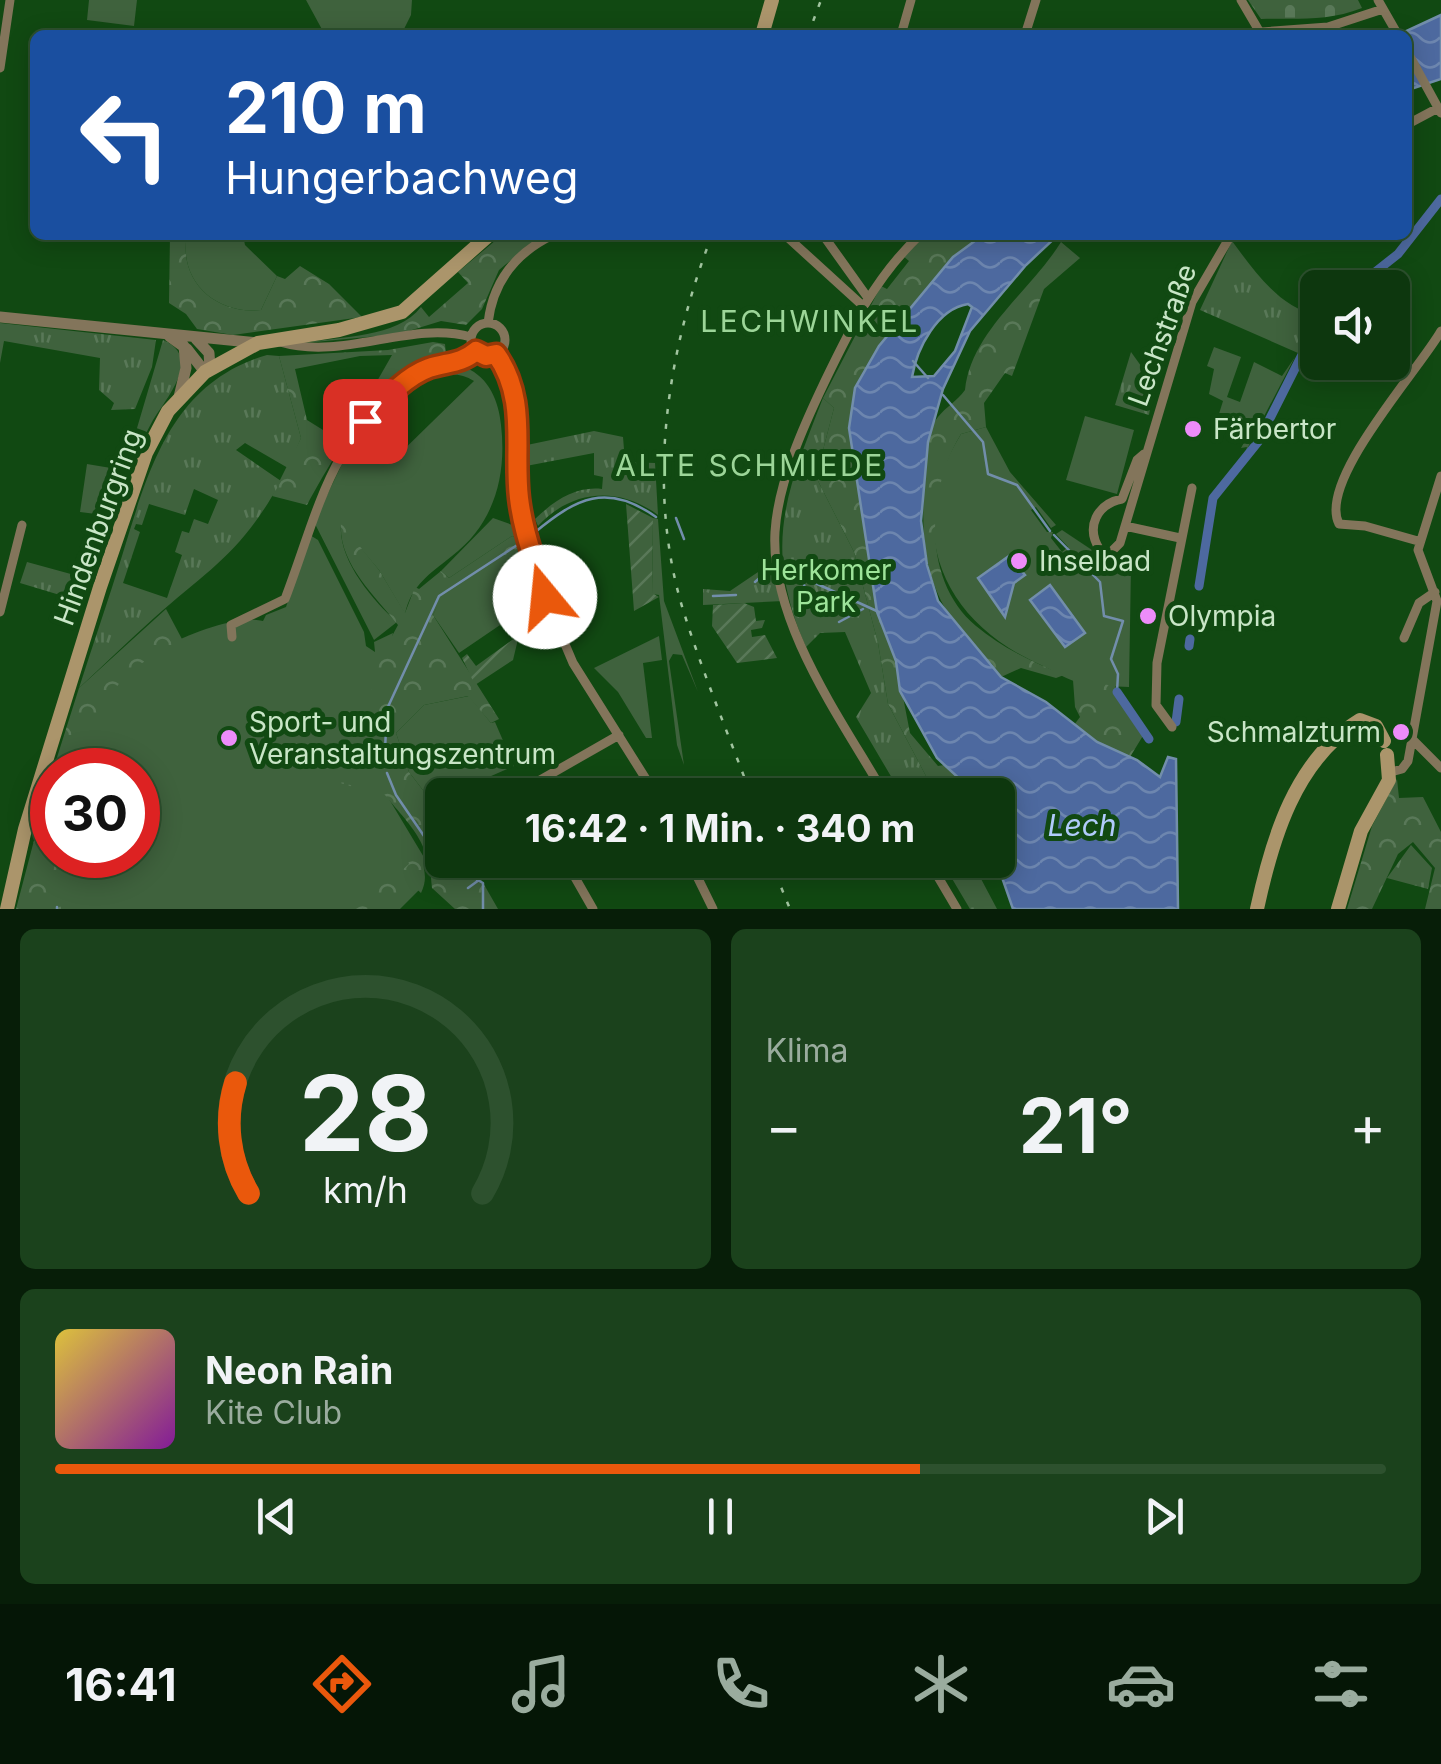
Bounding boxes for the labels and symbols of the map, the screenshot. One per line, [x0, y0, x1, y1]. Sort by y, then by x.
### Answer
street label: Lechstraße [1121, 259, 1203, 411]
district label: LECHWINKEL [700, 303, 920, 339]
pin [323, 379, 408, 464]
place label: Färbertor [1213, 412, 1336, 446]
marker: Färbertor [1182, 418, 1204, 440]
street label: Hindenburgring [47, 424, 149, 630]
district label: ALTE SCHMIEDE [615, 447, 885, 483]
place label: Inselbad [1039, 544, 1151, 578]
position arrow [493, 545, 597, 649]
marker: Inselbad [1008, 550, 1030, 572]
park label: Herkomer Park [760, 553, 892, 619]
place label: Olympia [1168, 599, 1276, 633]
marker: Olympia [1137, 605, 1159, 627]
place label: Sport- und Veranstaltungszentrum [249, 705, 556, 771]
place label: Schmalzturm [1207, 715, 1381, 749]
marker: Schmalzturm [1390, 721, 1412, 743]
marker: Sport- und Veranstaltungszentrum [218, 727, 240, 749]
speed limit sign: 30 [30, 748, 160, 878]
water label: Lech [1047, 807, 1117, 843]

